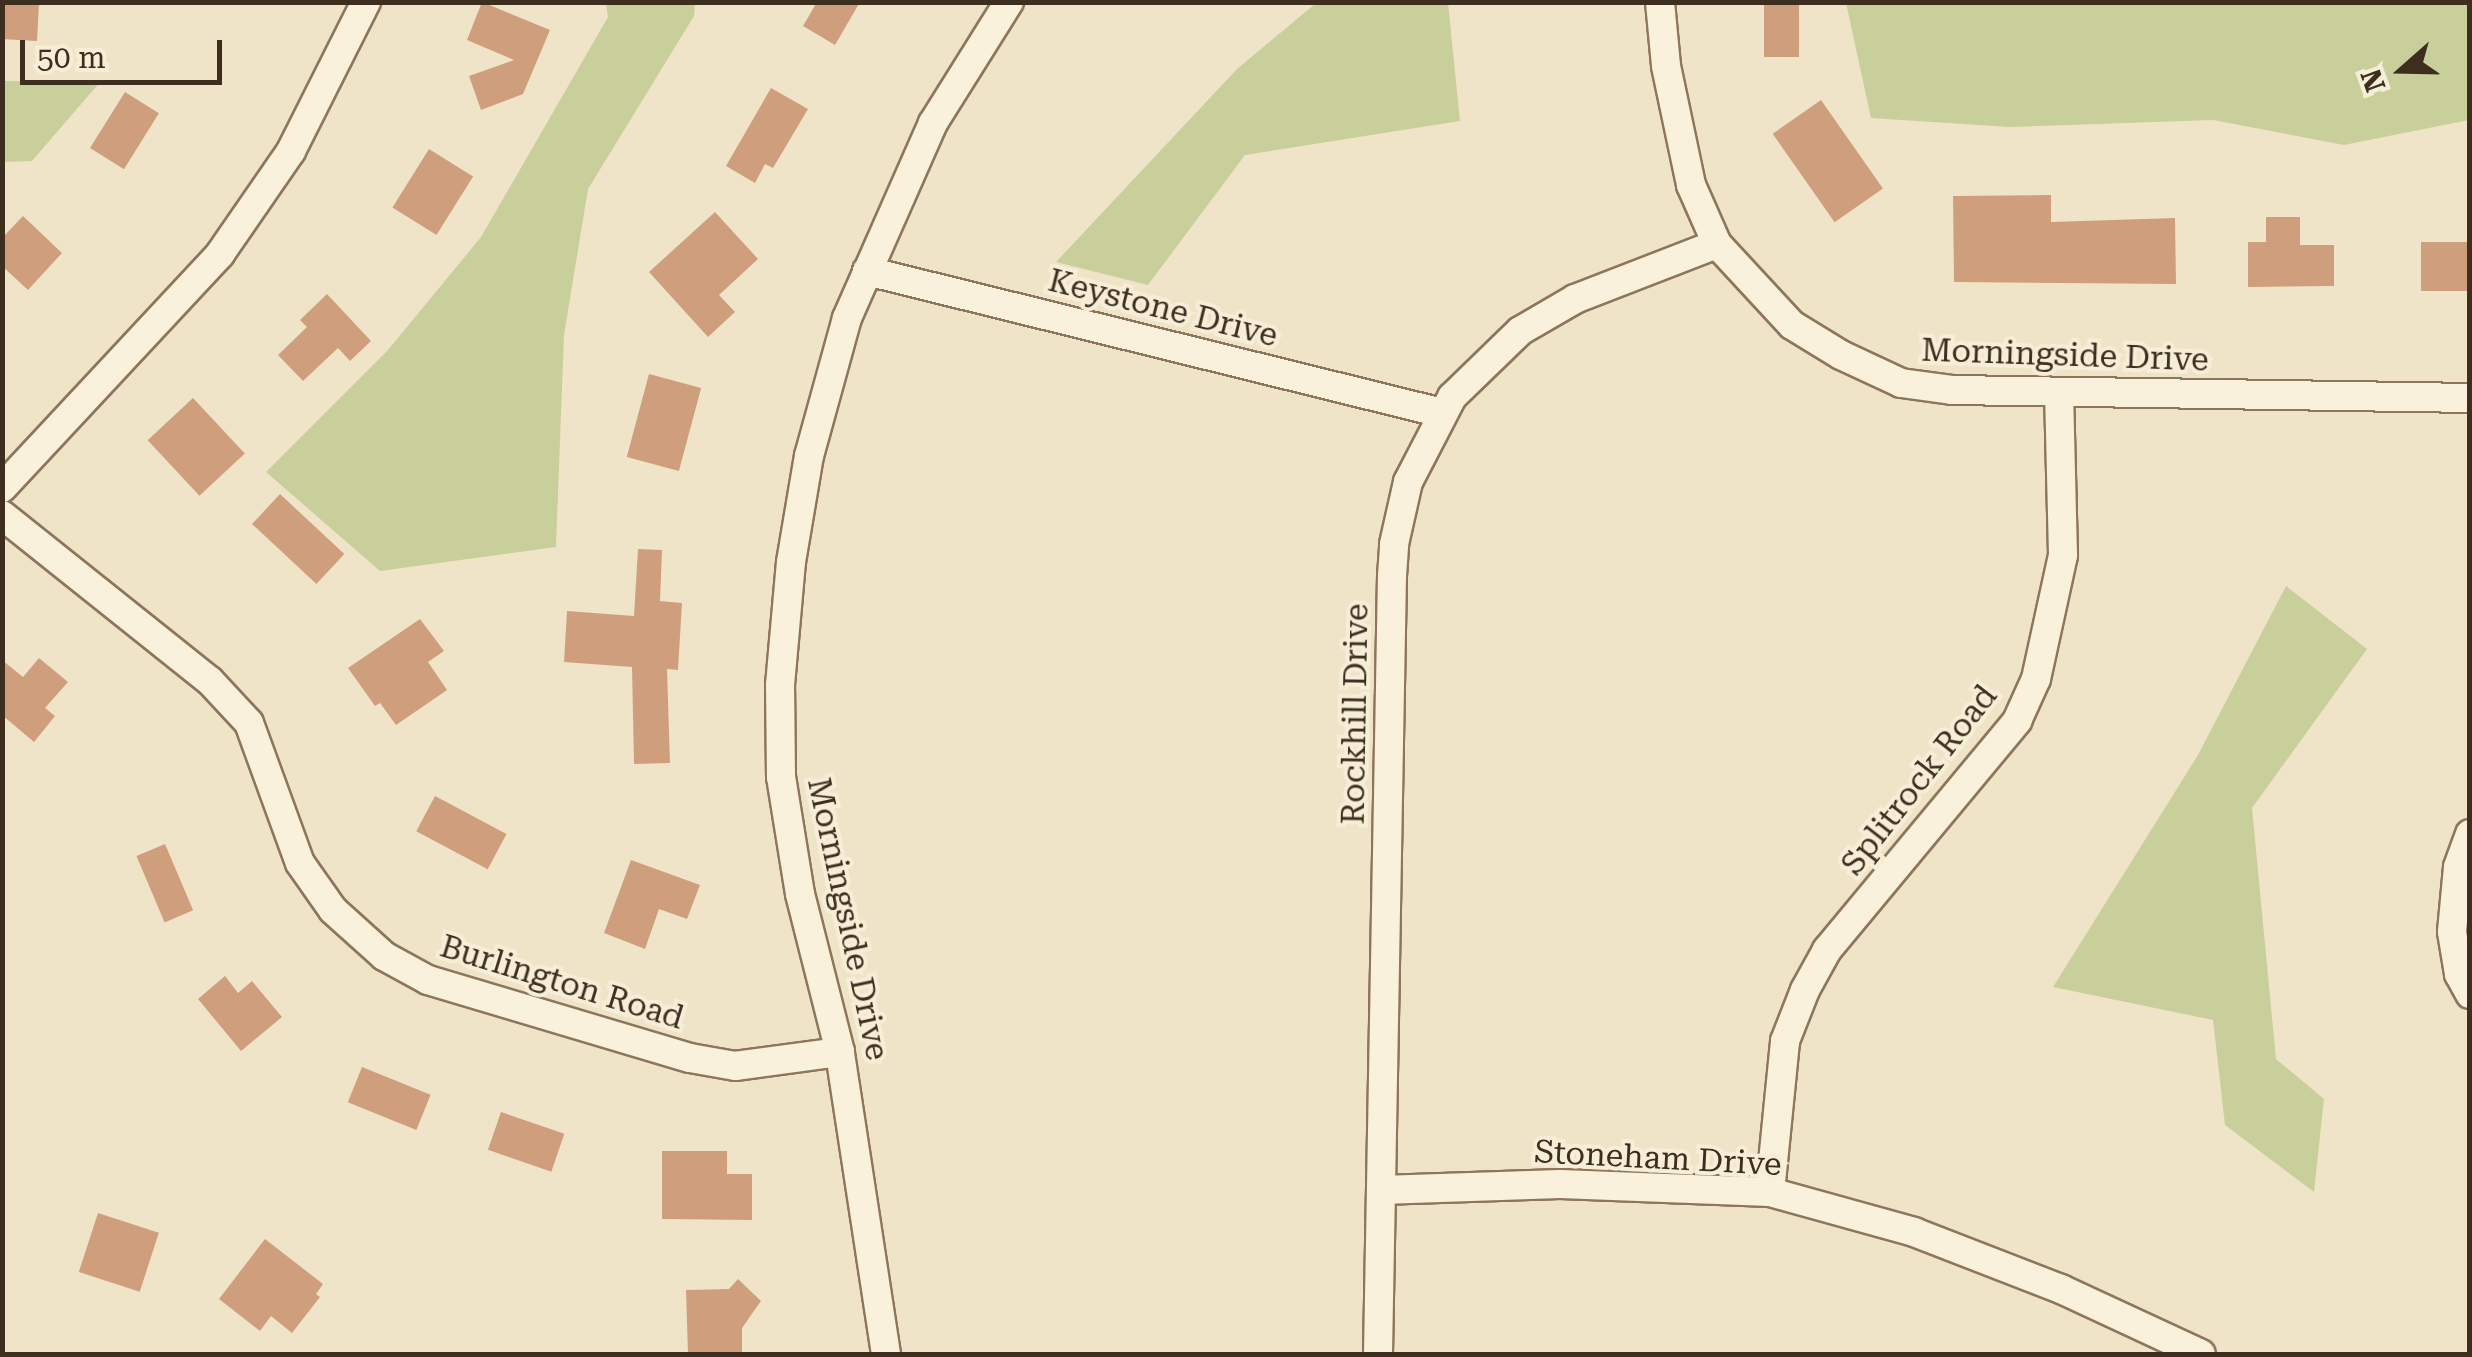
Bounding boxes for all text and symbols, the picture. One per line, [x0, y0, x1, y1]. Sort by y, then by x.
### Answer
scale bar [25, 20, 228, 82]
north arrow [2352, 20, 2452, 120]
text: 50 m [37, 40, 106, 75]
text: N [2354, 65, 2393, 96]
street label: Keystone Drive [1044, 261, 1282, 355]
street label: Morningside Drive [1921, 331, 2209, 379]
street label: Rockhill Drive [1334, 603, 1376, 825]
street label: Splitrock Road [1833, 677, 2005, 883]
street label: Morningside Drive [799, 774, 897, 1064]
street label: Burlington Road [436, 927, 688, 1037]
street label: Stoneham Drive [1533, 1132, 1783, 1184]

